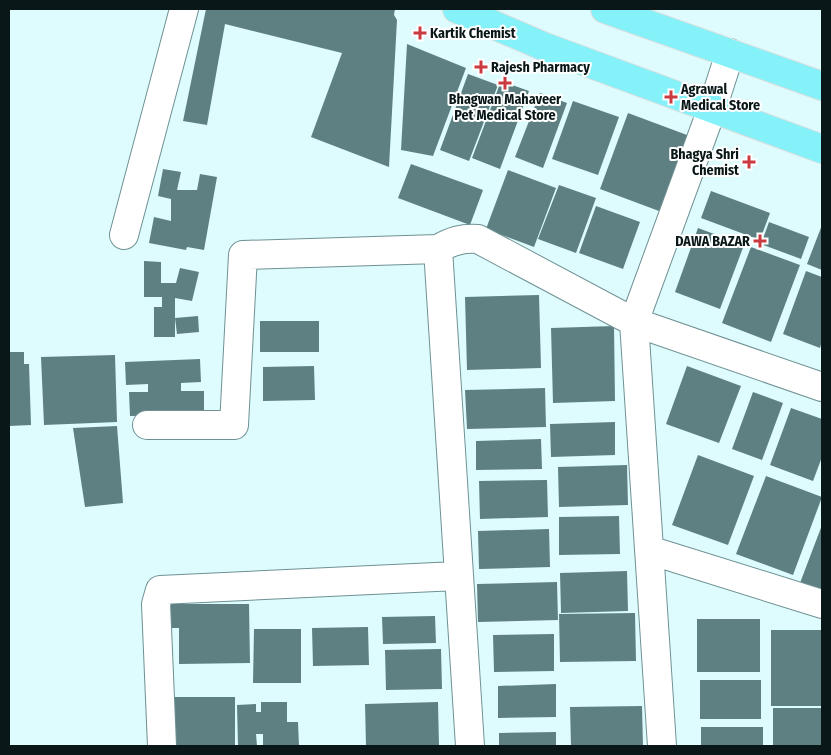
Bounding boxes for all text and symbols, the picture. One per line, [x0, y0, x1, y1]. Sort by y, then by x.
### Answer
place label: Kartik Chemist [430, 25, 517, 42]
marker: Kartik Chemist [414, 27, 426, 39]
place label: Rajesh Pharmacy [491, 59, 590, 76]
marker: Rajesh Pharmacy [475, 61, 487, 73]
marker: Bhagwan Mahaveer Pet Medical Store [499, 77, 511, 89]
place label: Agrawal Medical Store [680, 81, 760, 114]
place label: Bhagwan Mahaveer Pet Medical Store [449, 91, 562, 124]
marker: Agrawal Medical Store [665, 91, 677, 103]
place label: Bhagya Shri Chemist [670, 146, 740, 179]
marker: Bhagya Shri Chemist [743, 156, 755, 168]
place label: DAWA BAZAR [675, 233, 750, 250]
marker: DAWA BAZAR [754, 235, 766, 247]

